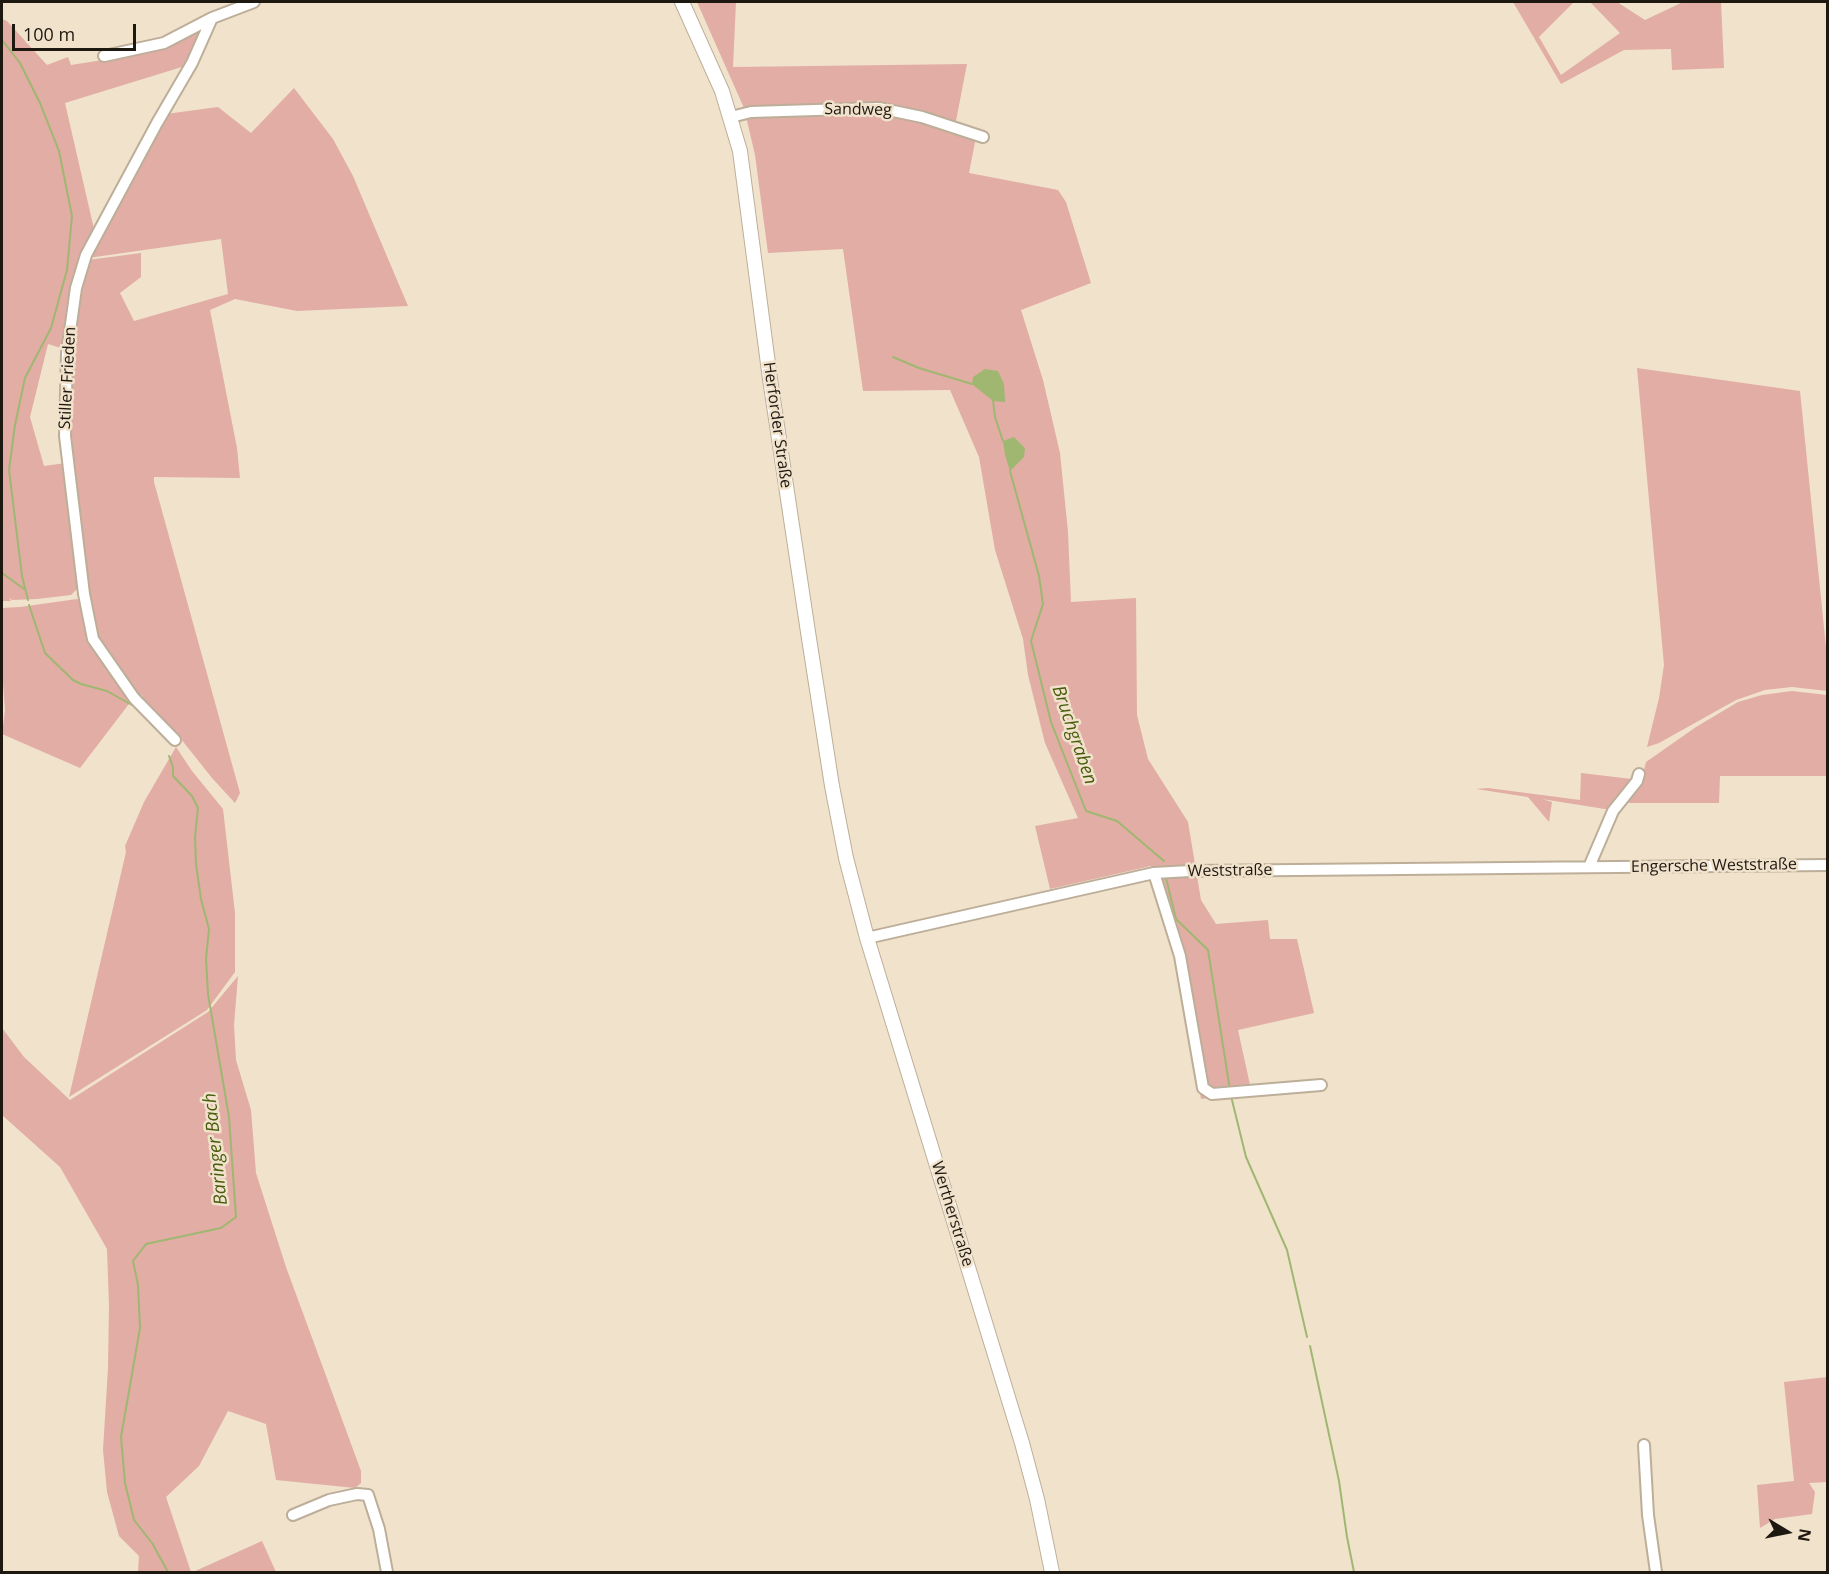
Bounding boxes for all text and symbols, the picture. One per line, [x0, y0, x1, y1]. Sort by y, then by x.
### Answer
scale bar [15, 12, 140, 50]
text: 100 m [23, 22, 75, 46]
street label: Sandweg [824, 100, 892, 120]
street label: Stiller Frieden [56, 326, 80, 430]
street label: Herforder Straße [759, 361, 795, 489]
water label: Bruchgraben [1047, 683, 1101, 787]
street label: Engersche Weststraße [1631, 855, 1797, 877]
street label: Weststraße [1187, 861, 1273, 881]
water label: Baringer Bach [199, 1092, 233, 1206]
street label: Wertherstraße [927, 1159, 977, 1269]
north arrow [1757, 1502, 1817, 1562]
text: N [1793, 1527, 1817, 1543]

